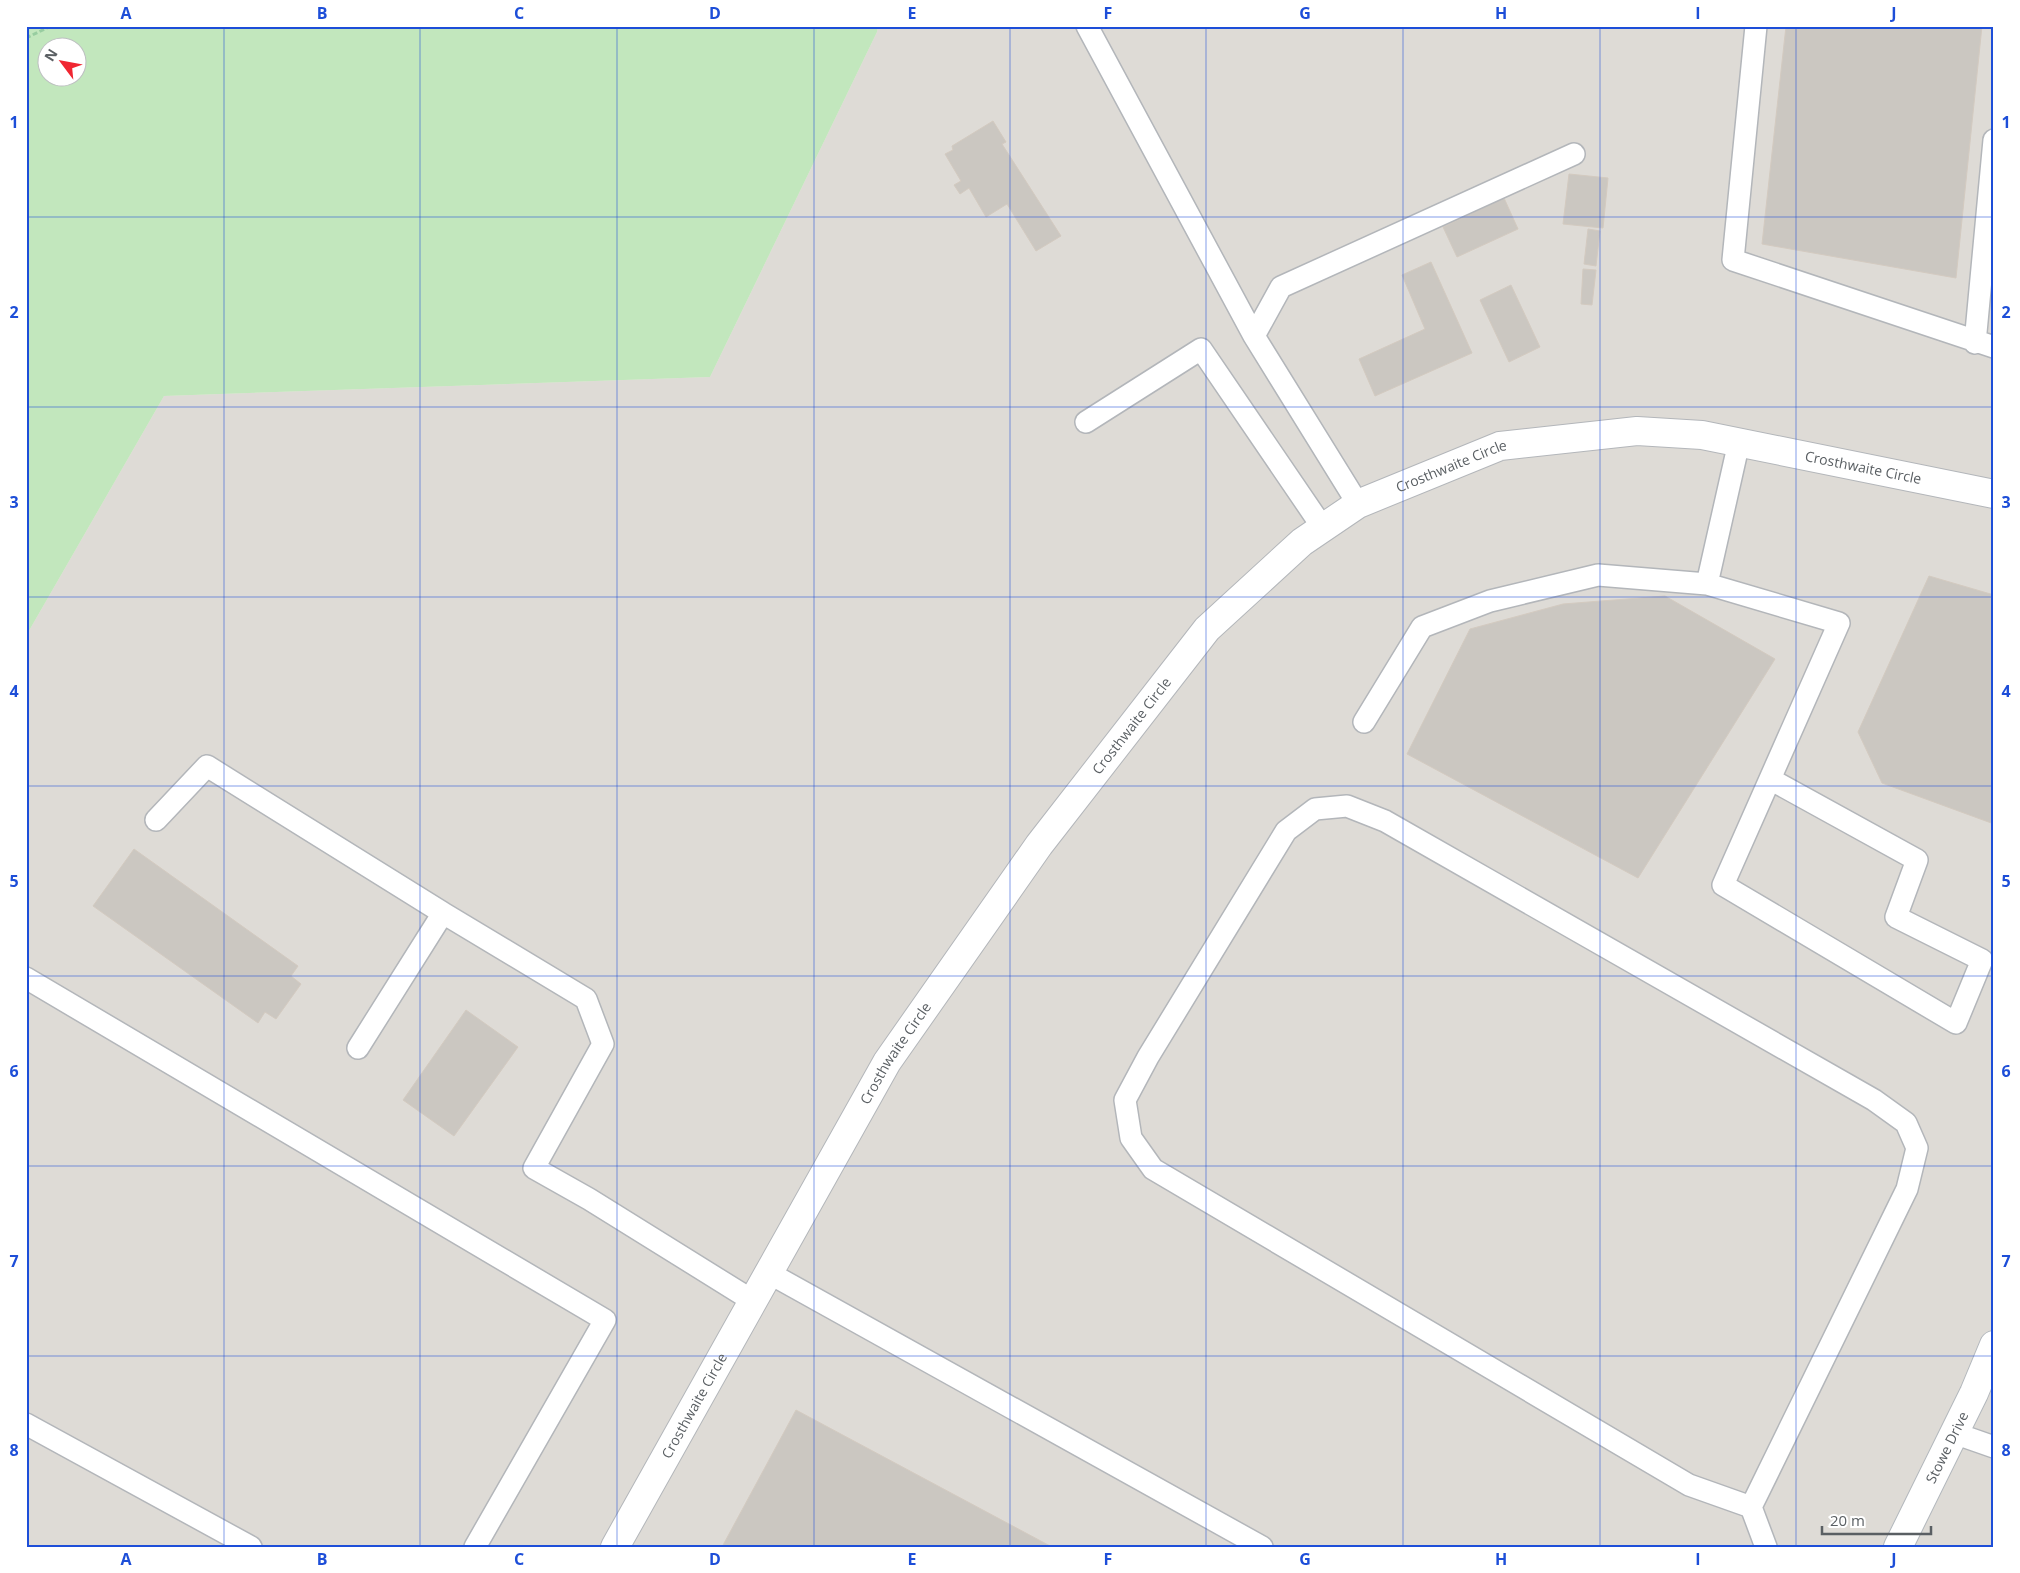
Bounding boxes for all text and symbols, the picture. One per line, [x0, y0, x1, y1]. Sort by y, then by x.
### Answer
text: A [120, 2, 132, 24]
text: B [317, 2, 327, 24]
text: C [514, 2, 524, 24]
text: D [709, 2, 721, 24]
text: E [908, 2, 917, 24]
text: F [1104, 2, 1112, 24]
text: G [1299, 2, 1311, 24]
text: H [1495, 2, 1507, 24]
text: I [1695, 2, 1701, 24]
text: J [1889, 2, 1897, 24]
north arrow [38, 38, 88, 88]
text: N [39, 45, 62, 65]
text: 1 [9, 111, 19, 133]
text: 1 [2001, 111, 2011, 133]
text: 2 [9, 301, 19, 323]
text: 2 [2001, 301, 2011, 323]
street label: Crosthwaite Circle [1393, 435, 1508, 497]
street label: Crosthwaite Circle [1804, 446, 1923, 488]
text: 3 [9, 491, 19, 513]
text: 3 [2001, 491, 2011, 513]
street label: Crosthwaite Circle [1088, 673, 1175, 778]
text: 4 [9, 680, 19, 702]
text: 4 [2001, 680, 2011, 702]
text: 5 [9, 870, 19, 892]
text: 5 [2001, 870, 2011, 892]
street label: Crosthwaite Circle [855, 998, 935, 1108]
text: 6 [9, 1060, 19, 1082]
text: 6 [2001, 1060, 2011, 1082]
text: 7 [9, 1250, 19, 1272]
text: 7 [2001, 1250, 2011, 1272]
street label: Crosthwaite Circle [657, 1349, 731, 1462]
street label: Stowe Drive [1921, 1408, 1972, 1486]
text: 8 [9, 1439, 19, 1461]
text: 8 [2001, 1439, 2011, 1461]
scale bar [1822, 1503, 1931, 1535]
text: 20 m [1830, 1510, 1865, 1530]
text: A [120, 1548, 132, 1570]
text: B [317, 1548, 327, 1570]
text: C [514, 1548, 524, 1570]
text: D [709, 1548, 721, 1570]
text: E [908, 1548, 917, 1570]
text: F [1104, 1548, 1112, 1570]
text: G [1299, 1548, 1311, 1570]
text: H [1495, 1548, 1507, 1570]
text: I [1695, 1548, 1701, 1570]
text: J [1889, 1548, 1897, 1570]

